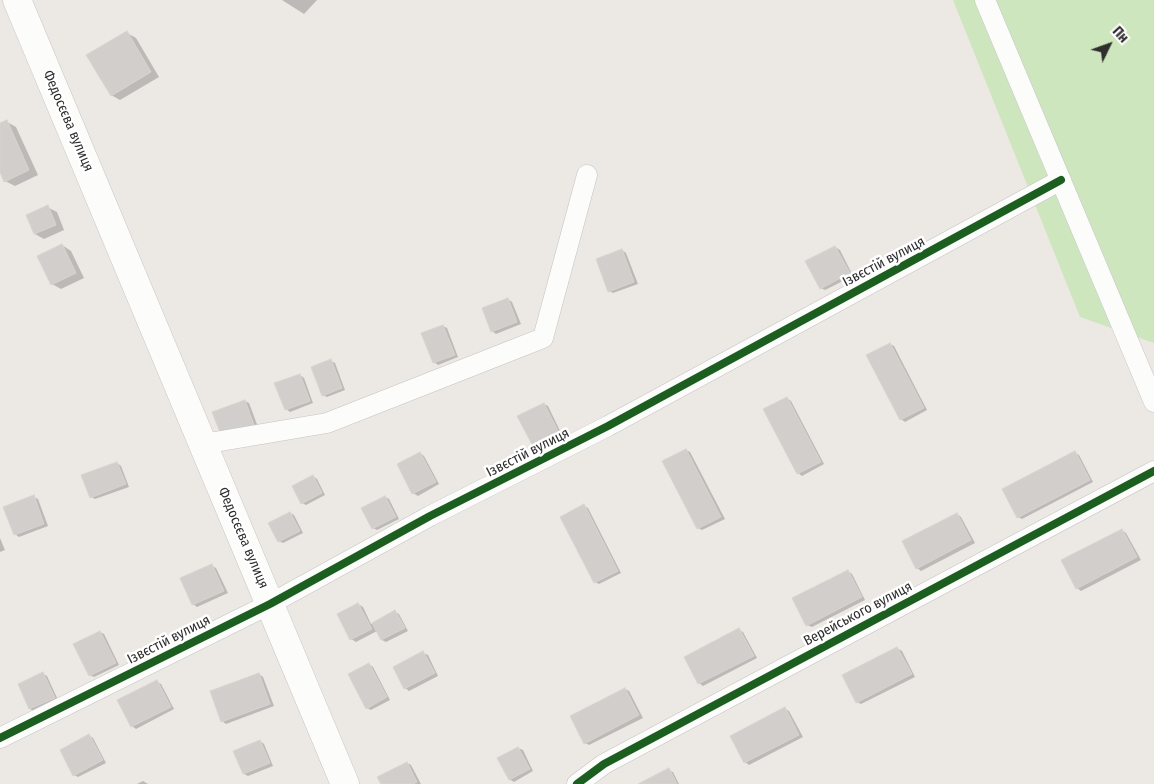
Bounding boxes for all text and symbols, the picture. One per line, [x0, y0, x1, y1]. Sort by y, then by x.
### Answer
north arrow [1084, 20, 1134, 70]
text: Пн [1109, 23, 1132, 46]
street label: Федосєєва вулиця [39, 68, 97, 174]
street label: Ізвєстій вулиця [840, 233, 928, 291]
street label: Ізвєстій вулиця [484, 425, 572, 481]
street label: Федосєєва вулиця [214, 485, 272, 591]
street label: Верейського вулиця [801, 578, 915, 650]
street label: Ізвєстій вулиця [125, 612, 213, 668]

